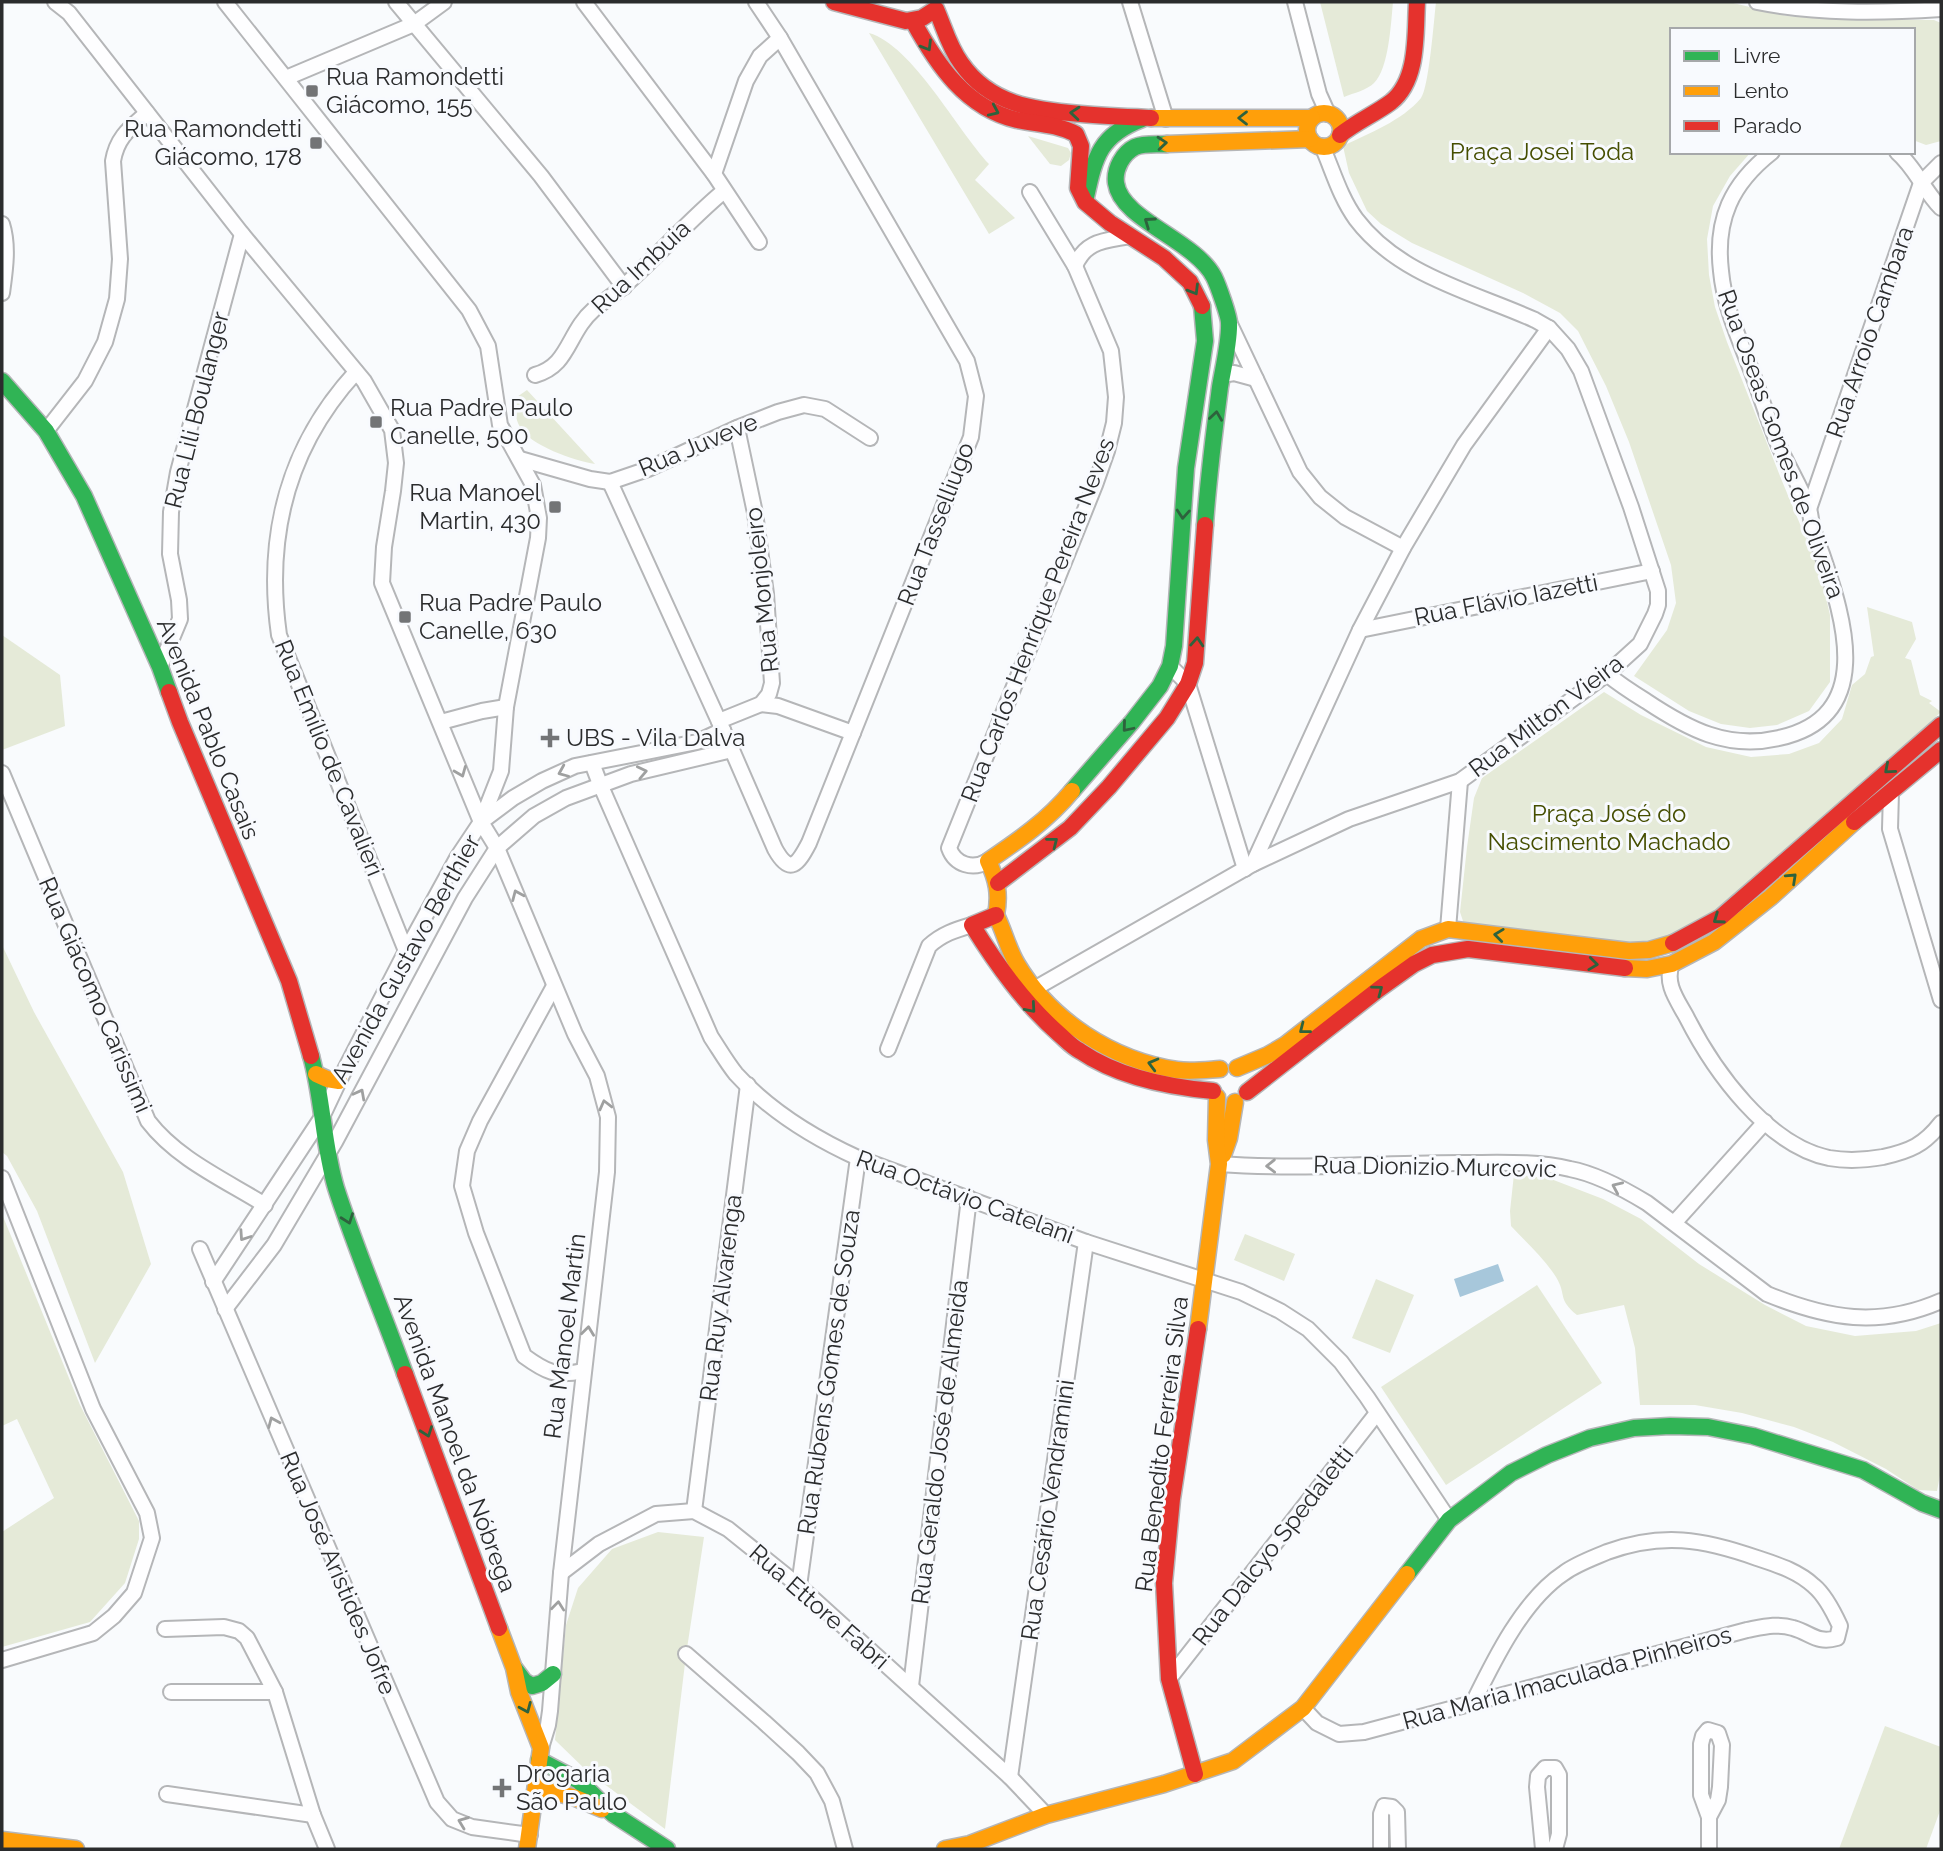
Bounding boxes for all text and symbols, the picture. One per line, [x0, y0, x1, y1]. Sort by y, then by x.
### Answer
legend [1670, 28, 1915, 154]
one-way arrow [918, 38, 931, 51]
text: Livre [1733, 43, 1780, 68]
place label: Rua Ramondetti Giácomo, 155 [326, 62, 504, 119]
text: Lento [1733, 78, 1789, 103]
marker: Rua Ramondetti Giácomo, 155 [304, 83, 320, 99]
one-way arrow [987, 103, 999, 117]
one-way arrow [1069, 106, 1080, 121]
one-way arrow [1238, 111, 1249, 126]
text: Parado [1733, 113, 1802, 138]
place label: Rua Ramondetti Giácomo, 178 [124, 114, 302, 171]
marker: Rua Ramondetti Giácomo, 178 [308, 135, 324, 151]
one-way arrow [1156, 136, 1167, 151]
park label: Praça Josei Toda [1450, 137, 1634, 166]
street label: Rua Imbuia [585, 214, 696, 320]
one-way arrow [1144, 218, 1157, 230]
street label: Rua Arroio Cambara [1820, 222, 1919, 441]
one-way arrow [1186, 283, 1199, 296]
street label: Rua Oseas Gomes de Oliveira [1712, 285, 1851, 602]
street label: Rua Lili Boulanger [158, 308, 235, 511]
place label: Rua Padre Paulo Canelle, 500 [390, 393, 573, 450]
street label: Rua Juveve [634, 406, 762, 483]
one-way arrow [1208, 410, 1223, 422]
marker: Rua Padre Paulo Canelle, 500 [368, 414, 384, 430]
street label: Rua Carlos Henrique Pereira Neves [955, 434, 1121, 806]
street label: Rua Tasselliugo [891, 438, 980, 609]
place label: Rua Manoel Martin, 430 [409, 478, 541, 535]
marker: Rua Manoel Martin, 430 [547, 499, 563, 515]
street label: Rua Monjoleiro [738, 506, 785, 674]
one-way arrow [1176, 509, 1191, 520]
street label: Rua Flávio Iazetti [1412, 567, 1600, 632]
place label: Rua Padre Paulo Canelle, 630 [419, 588, 602, 645]
marker: Rua Padre Paulo Canelle, 630 [397, 609, 413, 625]
street label: Avenida Pablo Casais [151, 614, 266, 844]
street label: Rua Emílio de Cavalieri [269, 635, 390, 880]
one-way arrow [1189, 636, 1204, 647]
street label: Rua Milton Vieira [1463, 648, 1628, 783]
one-way arrow [1123, 719, 1136, 732]
place label: UBS - Vila Dalva [566, 723, 745, 752]
marker: UBS - Vila Dalva [540, 728, 560, 748]
one-way arrow [1884, 761, 1897, 773]
one-way arrow [558, 763, 570, 777]
one-way arrow [453, 765, 467, 777]
one-way arrow [636, 765, 648, 780]
park label: Praça José do Nascimento Machado [1487, 799, 1731, 856]
street label: Avenida Gustavo Berthier [325, 829, 486, 1088]
one-way arrow [1045, 838, 1057, 851]
street label: Rua Giácomo Carissimi [33, 873, 158, 1117]
one-way arrow [1784, 874, 1797, 886]
one-way arrow [511, 890, 525, 903]
one-way arrow [1713, 911, 1726, 923]
one-way arrow [1493, 927, 1504, 942]
one-way arrow [1587, 957, 1599, 972]
one-way arrow [1370, 986, 1383, 998]
one-way arrow [1023, 999, 1035, 1012]
one-way arrow [1300, 1021, 1312, 1034]
one-way arrow [1147, 1058, 1159, 1072]
one-way arrow [352, 1089, 366, 1101]
one-way arrow [599, 1099, 613, 1111]
street label: Rua Octávio Catelani [852, 1144, 1078, 1249]
street label: Rua Dionizio Murcovic [1313, 1150, 1557, 1183]
one-way arrow [1265, 1159, 1276, 1174]
one-way arrow [1612, 1181, 1625, 1195]
street label: Rua Ruy Alvarenga [693, 1193, 748, 1403]
street label: Rua Rubens Gomes de Souza [791, 1208, 866, 1536]
one-way arrow [340, 1212, 354, 1224]
one-way arrow [240, 1229, 253, 1242]
street label: Rua Manoel Martin [538, 1231, 592, 1440]
street label: Rua Geraldo José de Almeida [905, 1278, 974, 1606]
street label: Avenida Manoel da Nóbrega [388, 1290, 523, 1596]
street label: Rua Benedito Ferreira Silva [1129, 1294, 1194, 1593]
one-way arrow [580, 1325, 595, 1337]
street label: Rua Cesário Vendramini [1015, 1378, 1080, 1642]
one-way arrow [268, 1417, 282, 1429]
one-way arrow [419, 1426, 433, 1438]
street label: Rua Dalcyo Spedaletti [1186, 1440, 1359, 1651]
street label: Rua José Aristides Jofre [274, 1447, 403, 1699]
street label: Rua Ettore Fabri [743, 1538, 895, 1675]
one-way arrow [550, 1600, 565, 1611]
street label: Rua Maria Imaculada Pinheiros [1399, 1620, 1735, 1735]
one-way arrow [518, 1701, 532, 1713]
place label: Drogaria São Paulo [516, 1759, 627, 1816]
marker: Drogaria São Paulo [494, 1780, 510, 1796]
one-way arrow [458, 1817, 470, 1831]

